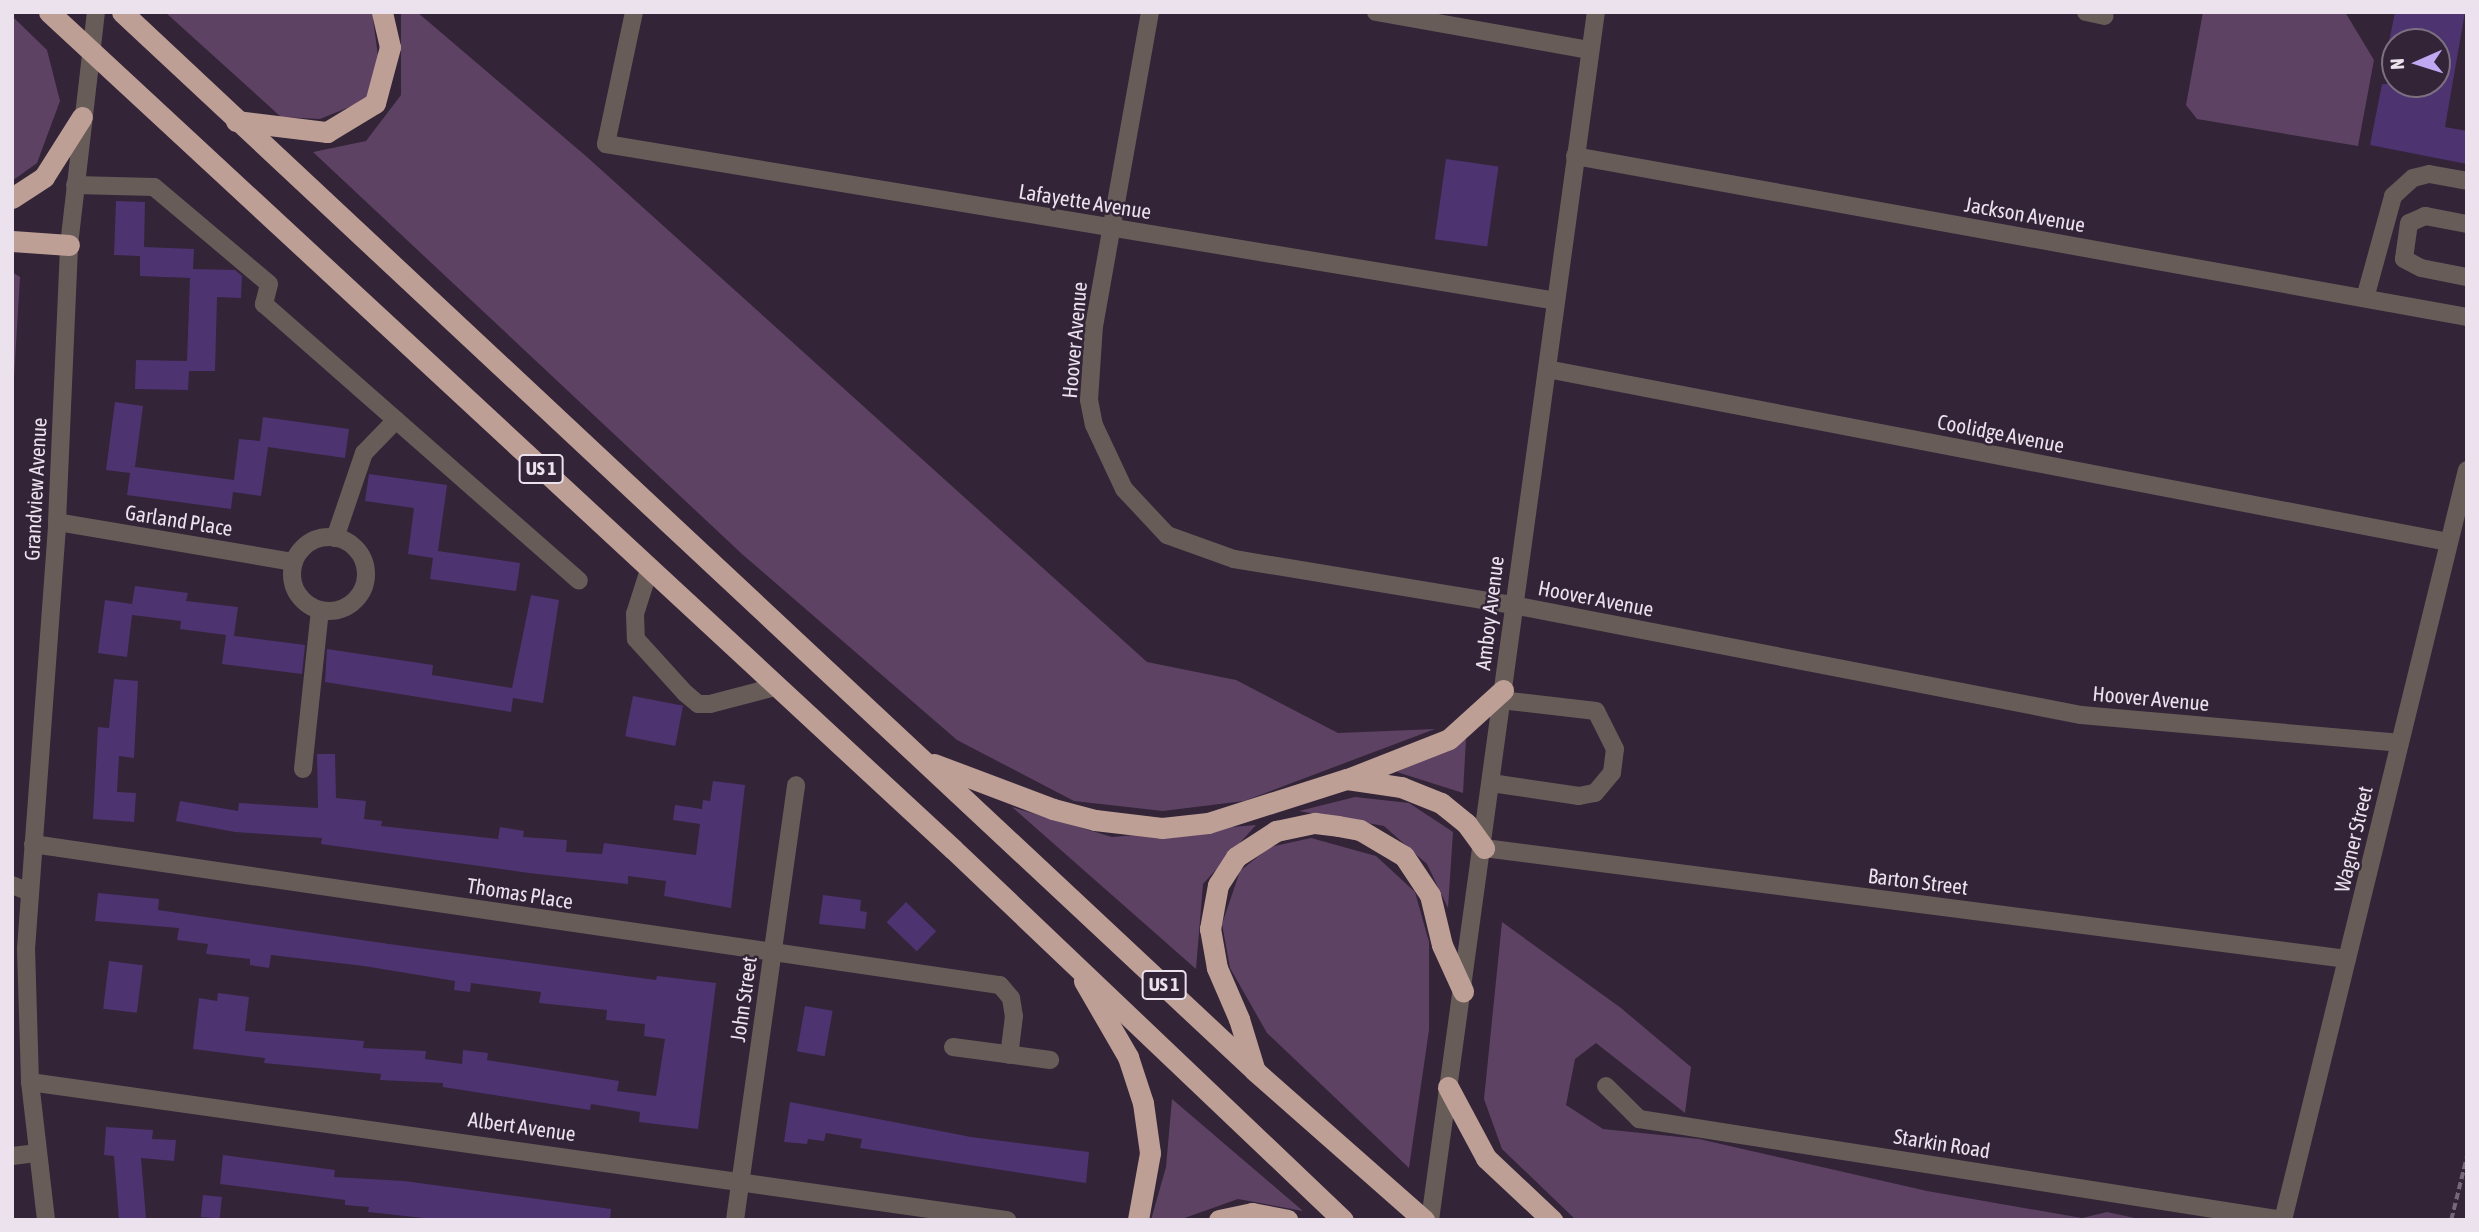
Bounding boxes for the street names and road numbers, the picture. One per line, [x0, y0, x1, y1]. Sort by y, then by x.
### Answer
street label: Lafayette Avenue [1017, 178, 1153, 224]
street label: Jackson Avenue [1963, 191, 2087, 237]
street label: Hoover Avenue [1056, 281, 1092, 399]
street label: Coolidge Avenue [1935, 408, 2067, 458]
street label: Grandview Avenue [19, 417, 51, 561]
road number: US 1 [518, 454, 564, 484]
street label: Garland Place [124, 499, 234, 541]
street label: Amboy Avenue [1470, 555, 1508, 671]
street label: Hoover Avenue [1536, 574, 1656, 622]
street label: Hoover Avenue [2092, 680, 2210, 716]
street label: Wagner Street [2329, 783, 2377, 895]
street label: Barton Street [1867, 862, 1969, 900]
street label: Thomas Place [465, 872, 575, 914]
street label: John Street [725, 955, 761, 1043]
road number: US 1 [1141, 970, 1187, 1001]
street label: Albert Avenue [467, 1106, 577, 1146]
street label: Starkin Road [1892, 1123, 1992, 1163]

